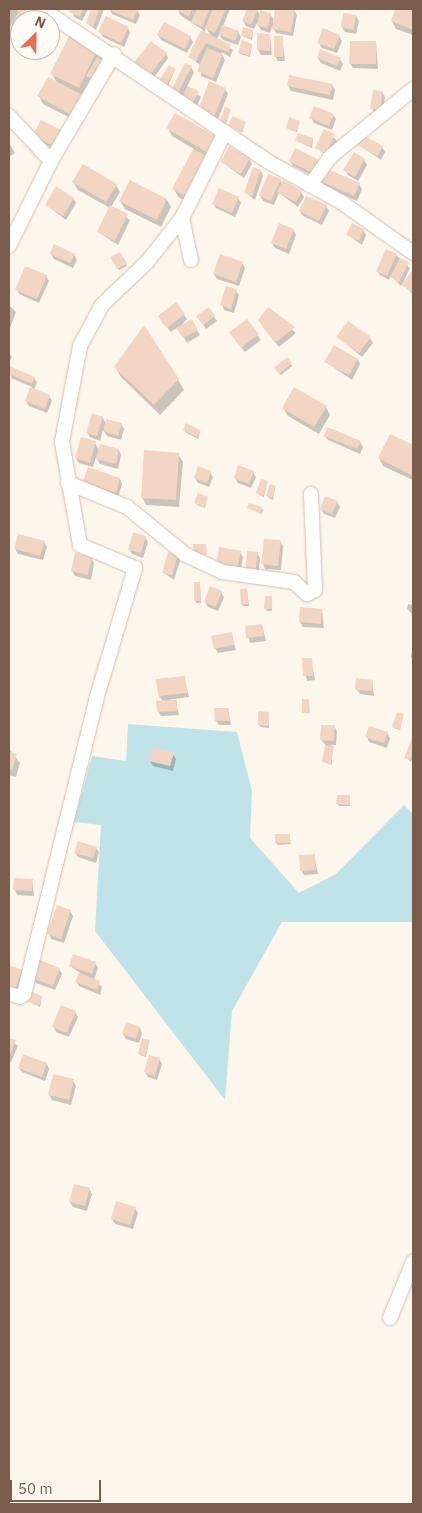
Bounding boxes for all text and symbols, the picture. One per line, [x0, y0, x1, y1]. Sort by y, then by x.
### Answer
north arrow [10, 10, 60, 60]
text: N [32, 12, 49, 32]
scale bar [12, 1470, 104, 1502]
text: 50 m [18, 1479, 53, 1498]

